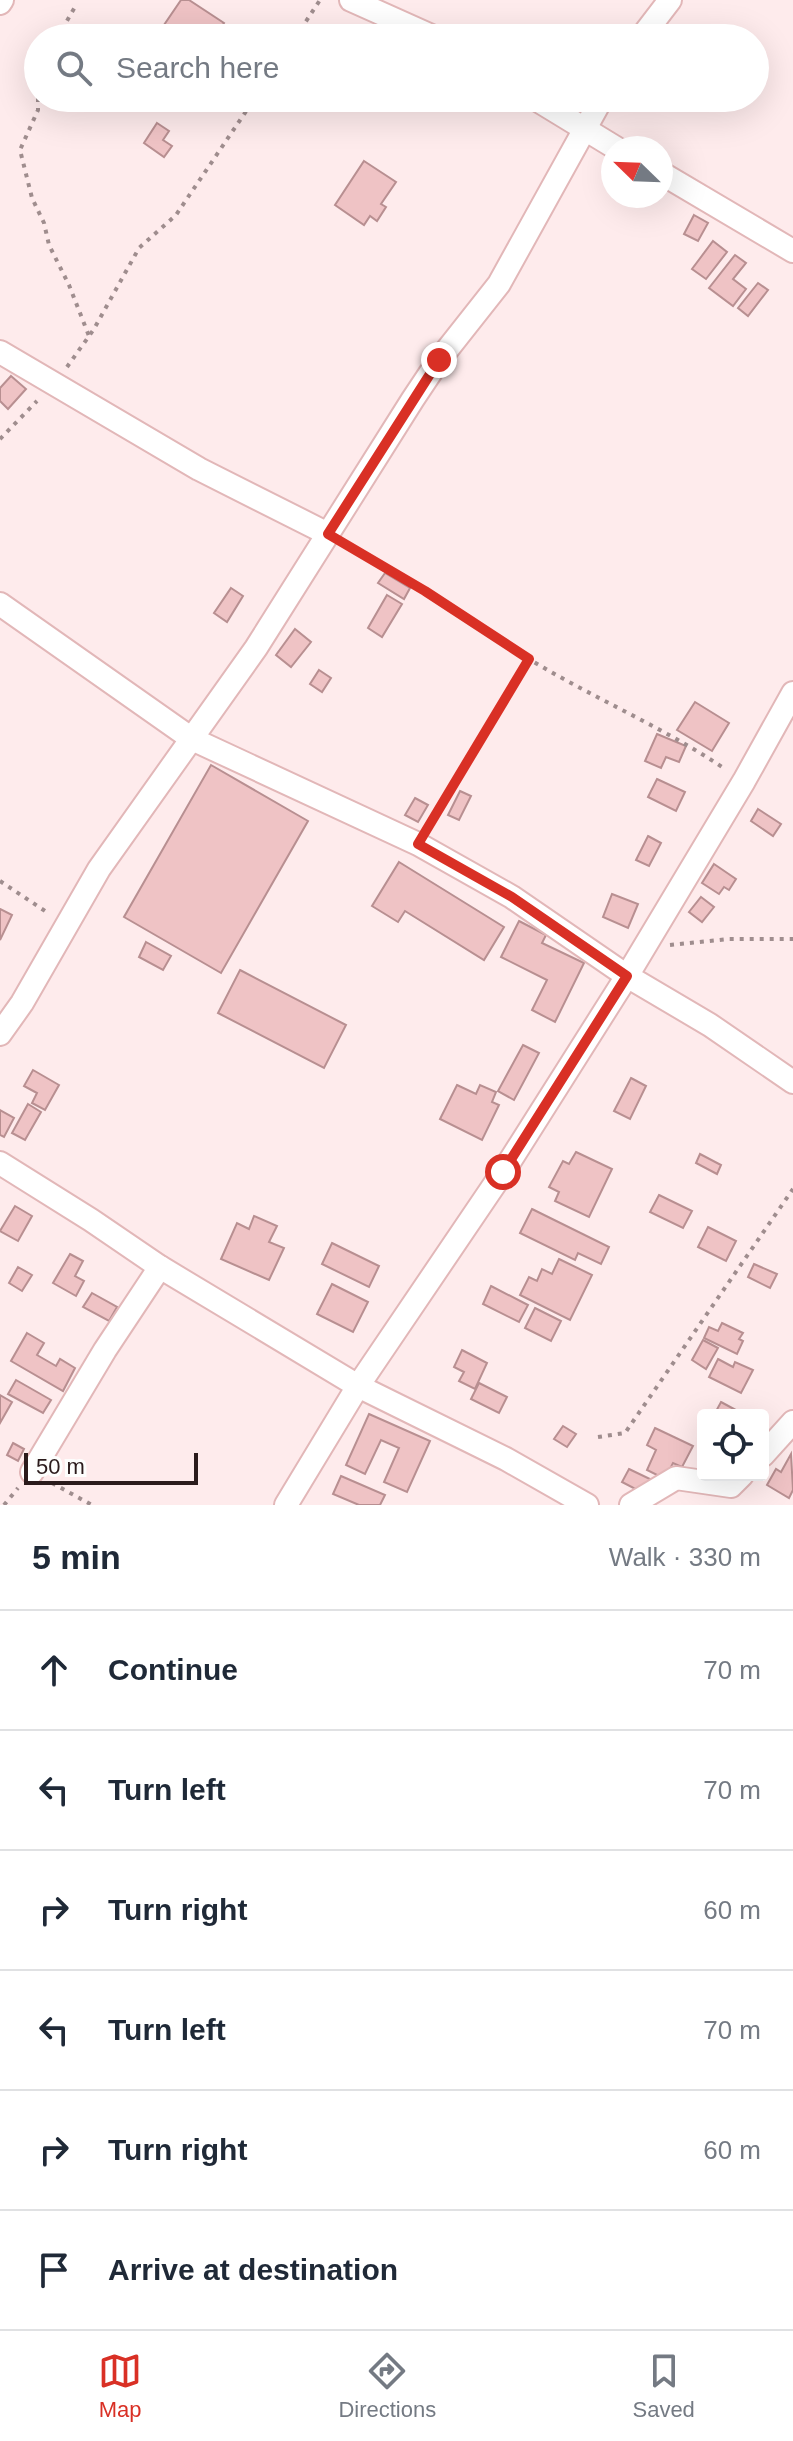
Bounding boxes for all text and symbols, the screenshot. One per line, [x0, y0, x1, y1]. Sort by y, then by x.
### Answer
search box [24, 24, 769, 112]
icon: search [52, 46, 96, 90]
text: Search here [116, 51, 279, 84]
north arrow [601, 136, 673, 208]
route end [421, 342, 457, 378]
route start [485, 1154, 521, 1190]
map controls [697, 1409, 769, 1481]
button: locate [697, 1409, 769, 1481]
scale bar [24, 1449, 198, 1485]
text: 50 m [36, 1454, 85, 1479]
text: 5 min [32, 1538, 121, 1576]
text: Walk · 330 m [609, 1542, 761, 1572]
icon: ahead [32, 1648, 76, 1692]
text: Continue [108, 1653, 238, 1686]
text: 70 m [703, 1655, 761, 1685]
icon: left [32, 1768, 76, 1812]
text: Turn left [108, 1773, 226, 1806]
text: 70 m [703, 1775, 761, 1805]
icon: right [32, 1888, 76, 1932]
text: Turn right [108, 1893, 247, 1926]
text: 60 m [703, 1895, 761, 1925]
icon: left [32, 2008, 76, 2052]
text: Turn left [108, 2013, 226, 2046]
text: 70 m [703, 2015, 761, 2045]
icon: right [32, 2128, 76, 2172]
text: Turn right [108, 2133, 247, 2166]
text: 60 m [703, 2135, 761, 2165]
icon: arrive [32, 2248, 76, 2292]
text: Arrive at destination [108, 2253, 398, 2286]
tab: Map [98, 2349, 142, 2423]
tab: Directions [338, 2349, 436, 2423]
tab: Saved [632, 2349, 695, 2423]

